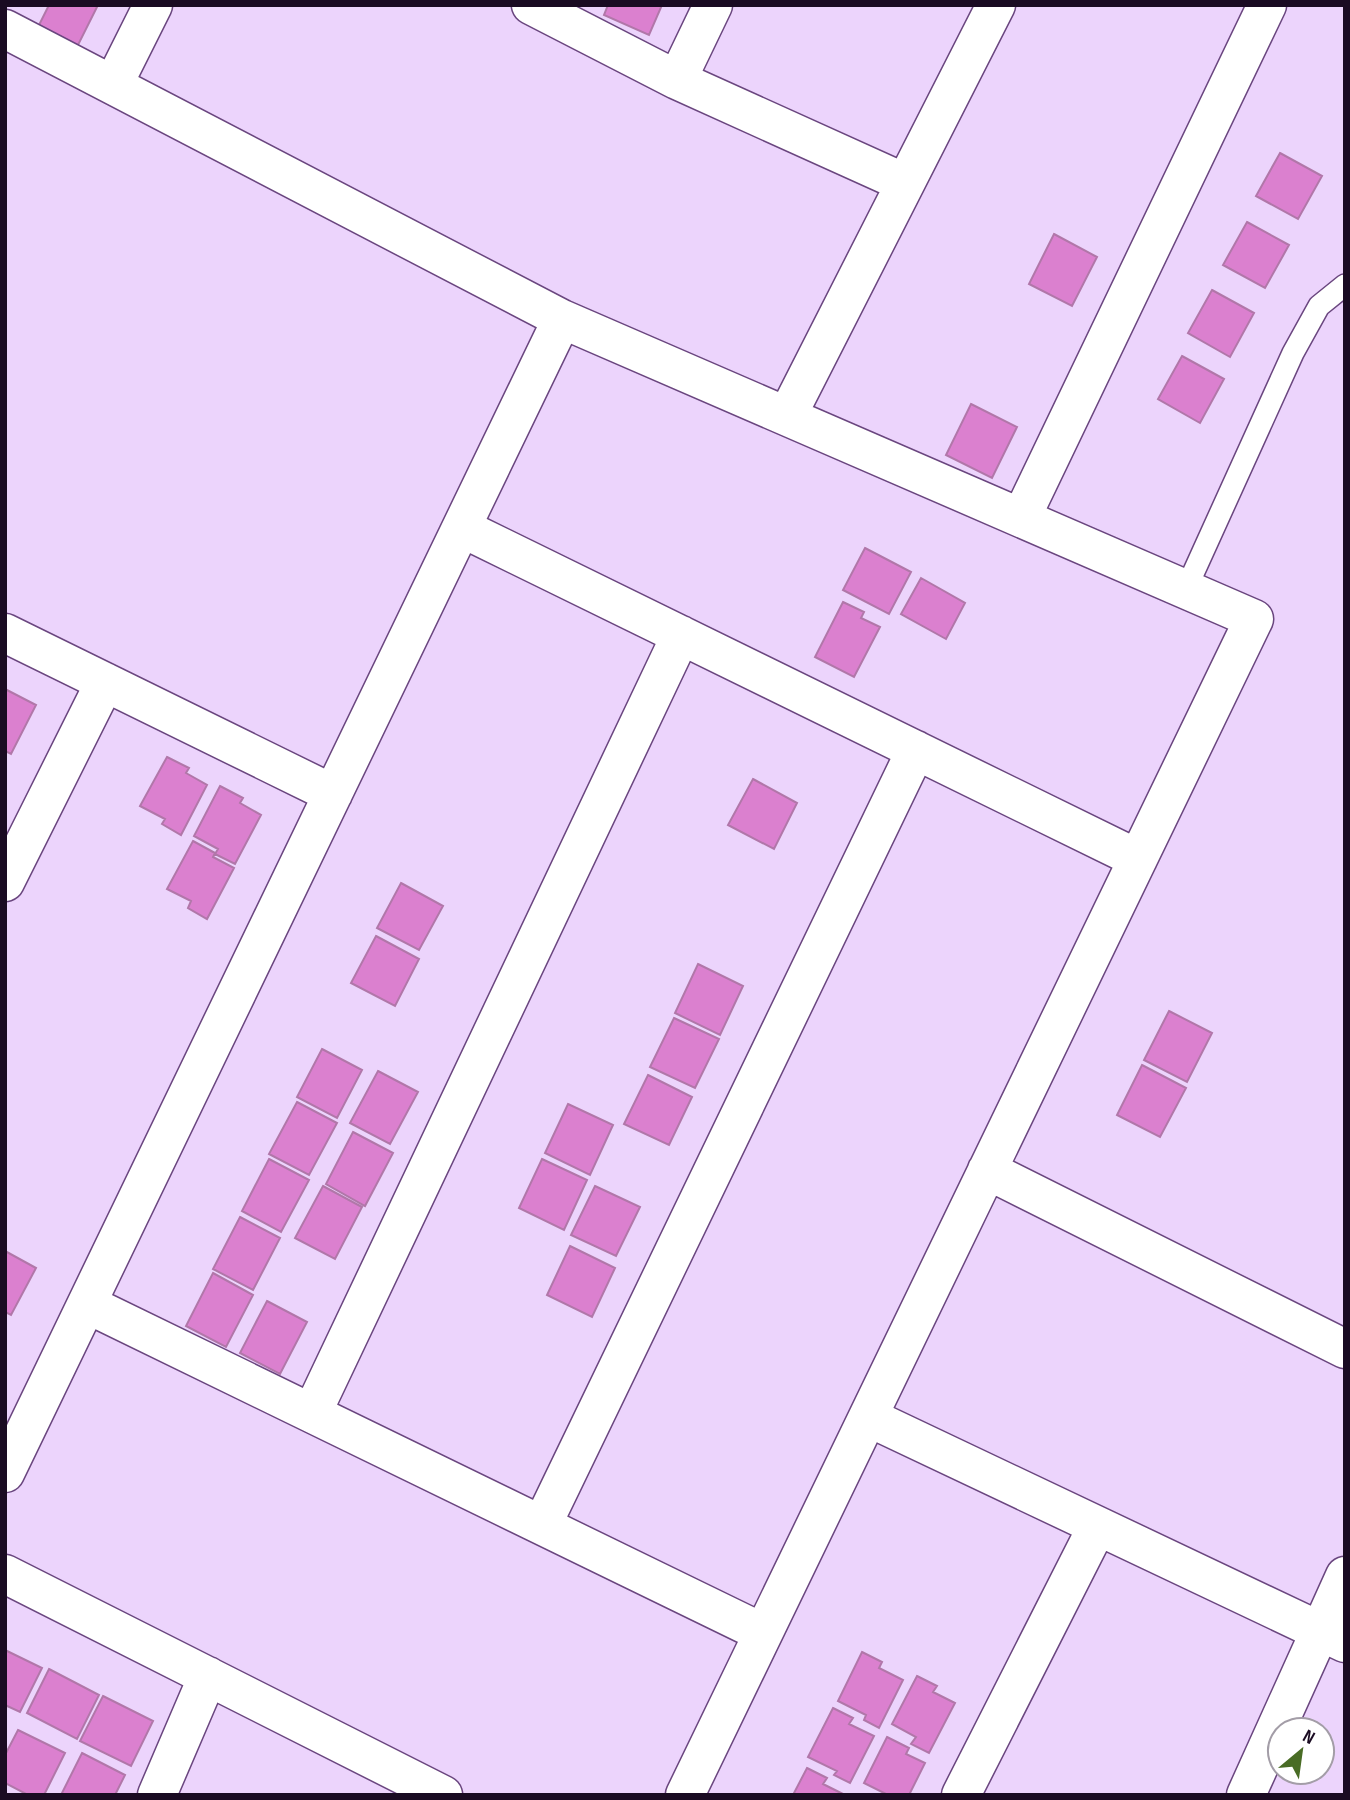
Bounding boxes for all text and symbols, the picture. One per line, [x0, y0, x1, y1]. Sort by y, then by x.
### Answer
north arrow [1266, 1716, 1336, 1786]
text: N [1298, 1725, 1319, 1750]

